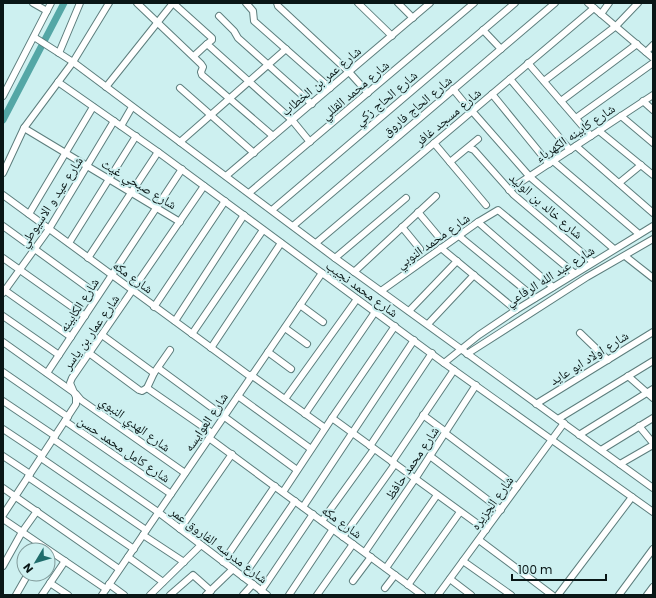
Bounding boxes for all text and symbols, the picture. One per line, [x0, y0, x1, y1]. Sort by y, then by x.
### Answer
street label: شارع عمر بن الخطاب [277, 42, 365, 120]
street label: شارع محمد القللي [317, 56, 394, 125]
street label: شارع الحاج زكي [350, 66, 422, 131]
street label: شارع الحاج فاروق [378, 71, 456, 141]
street label: شارع مسجد غافر [410, 83, 485, 151]
street label: شارع كابينه الكهرباء [531, 99, 619, 167]
street label: شارع عيد و الاسيوطي [14, 153, 89, 252]
street label: شارع صبحي غيث [97, 154, 180, 215]
street label: شارع خالد بن الوليد [505, 169, 587, 243]
street label: شارع محمد النوبي [392, 209, 474, 275]
street label: شارع عبد الله الرفاعي [502, 241, 599, 312]
street label: شارع مكه [109, 256, 157, 298]
street label: شارع محمد نجيب [322, 256, 402, 322]
street label: شارع الكابينه [54, 274, 104, 336]
street label: شارع عمار بن ياسر [57, 290, 124, 374]
street label: شارع اولاد ابو عايد [546, 326, 632, 390]
street label: شارع العوايسه [179, 389, 233, 455]
street label: شارع الهدي النبوي [95, 392, 175, 457]
street label: شارع كامل محمد حسن [74, 411, 174, 487]
street label: شارع محمد حافظ [380, 423, 444, 503]
street label: شارع الجزيره [466, 472, 518, 534]
street label: شارع مدرسه الفاروق عمر [166, 501, 272, 588]
street label: شارع مكه [318, 501, 366, 543]
north arrow [16, 542, 56, 582]
scale bar [512, 556, 606, 582]
text: N [19, 560, 37, 576]
text: 100 m [518, 561, 552, 578]

